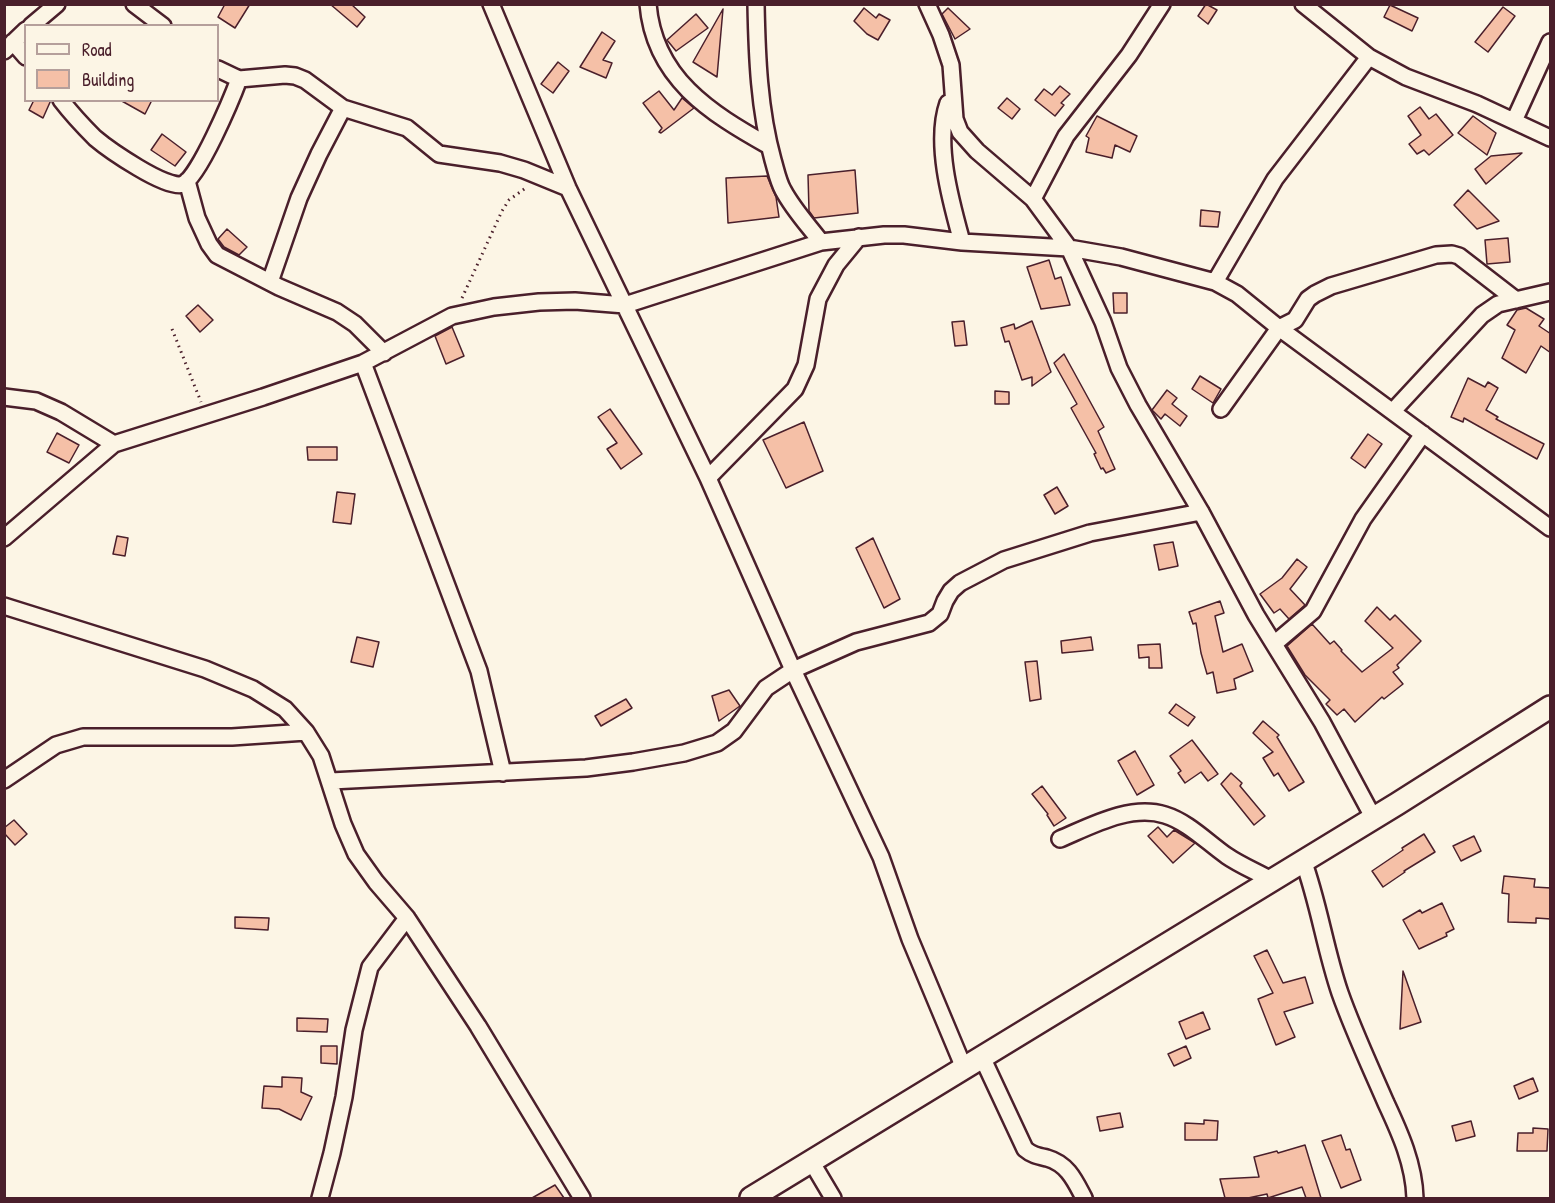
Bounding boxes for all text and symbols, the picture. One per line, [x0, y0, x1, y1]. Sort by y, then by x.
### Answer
legend [24, 24, 219, 102]
text: Road [82, 37, 112, 62]
text: Building [82, 67, 134, 92]

